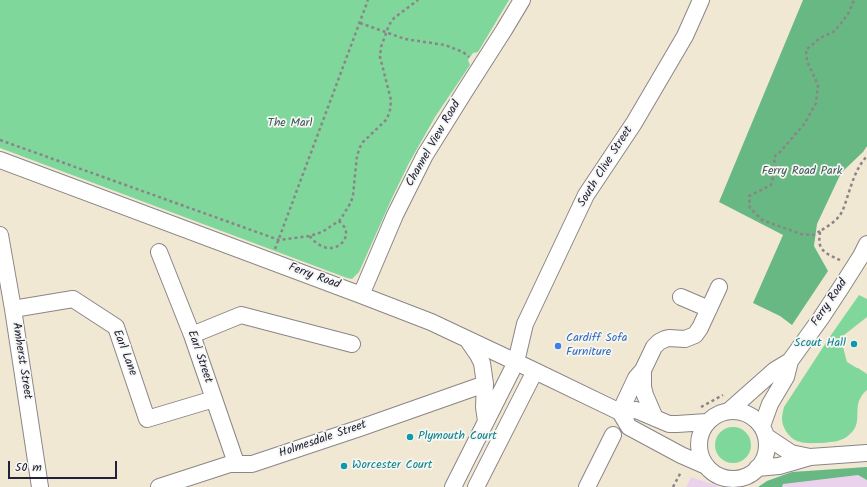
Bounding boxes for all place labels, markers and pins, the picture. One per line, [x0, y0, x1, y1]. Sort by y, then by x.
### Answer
place label: Cardiff Sofa Furniture [566, 332, 627, 360]
place label: Scout Hall [794, 337, 846, 351]
marker: Scout Hall [849, 339, 859, 349]
marker: Cardiff Sofa Furniture [553, 341, 563, 351]
place label: Plymouth Court [418, 430, 497, 444]
marker: Plymouth Court [405, 432, 415, 442]
place label: Worcester Court [352, 459, 432, 473]
marker: Worcester Court [339, 461, 349, 471]

